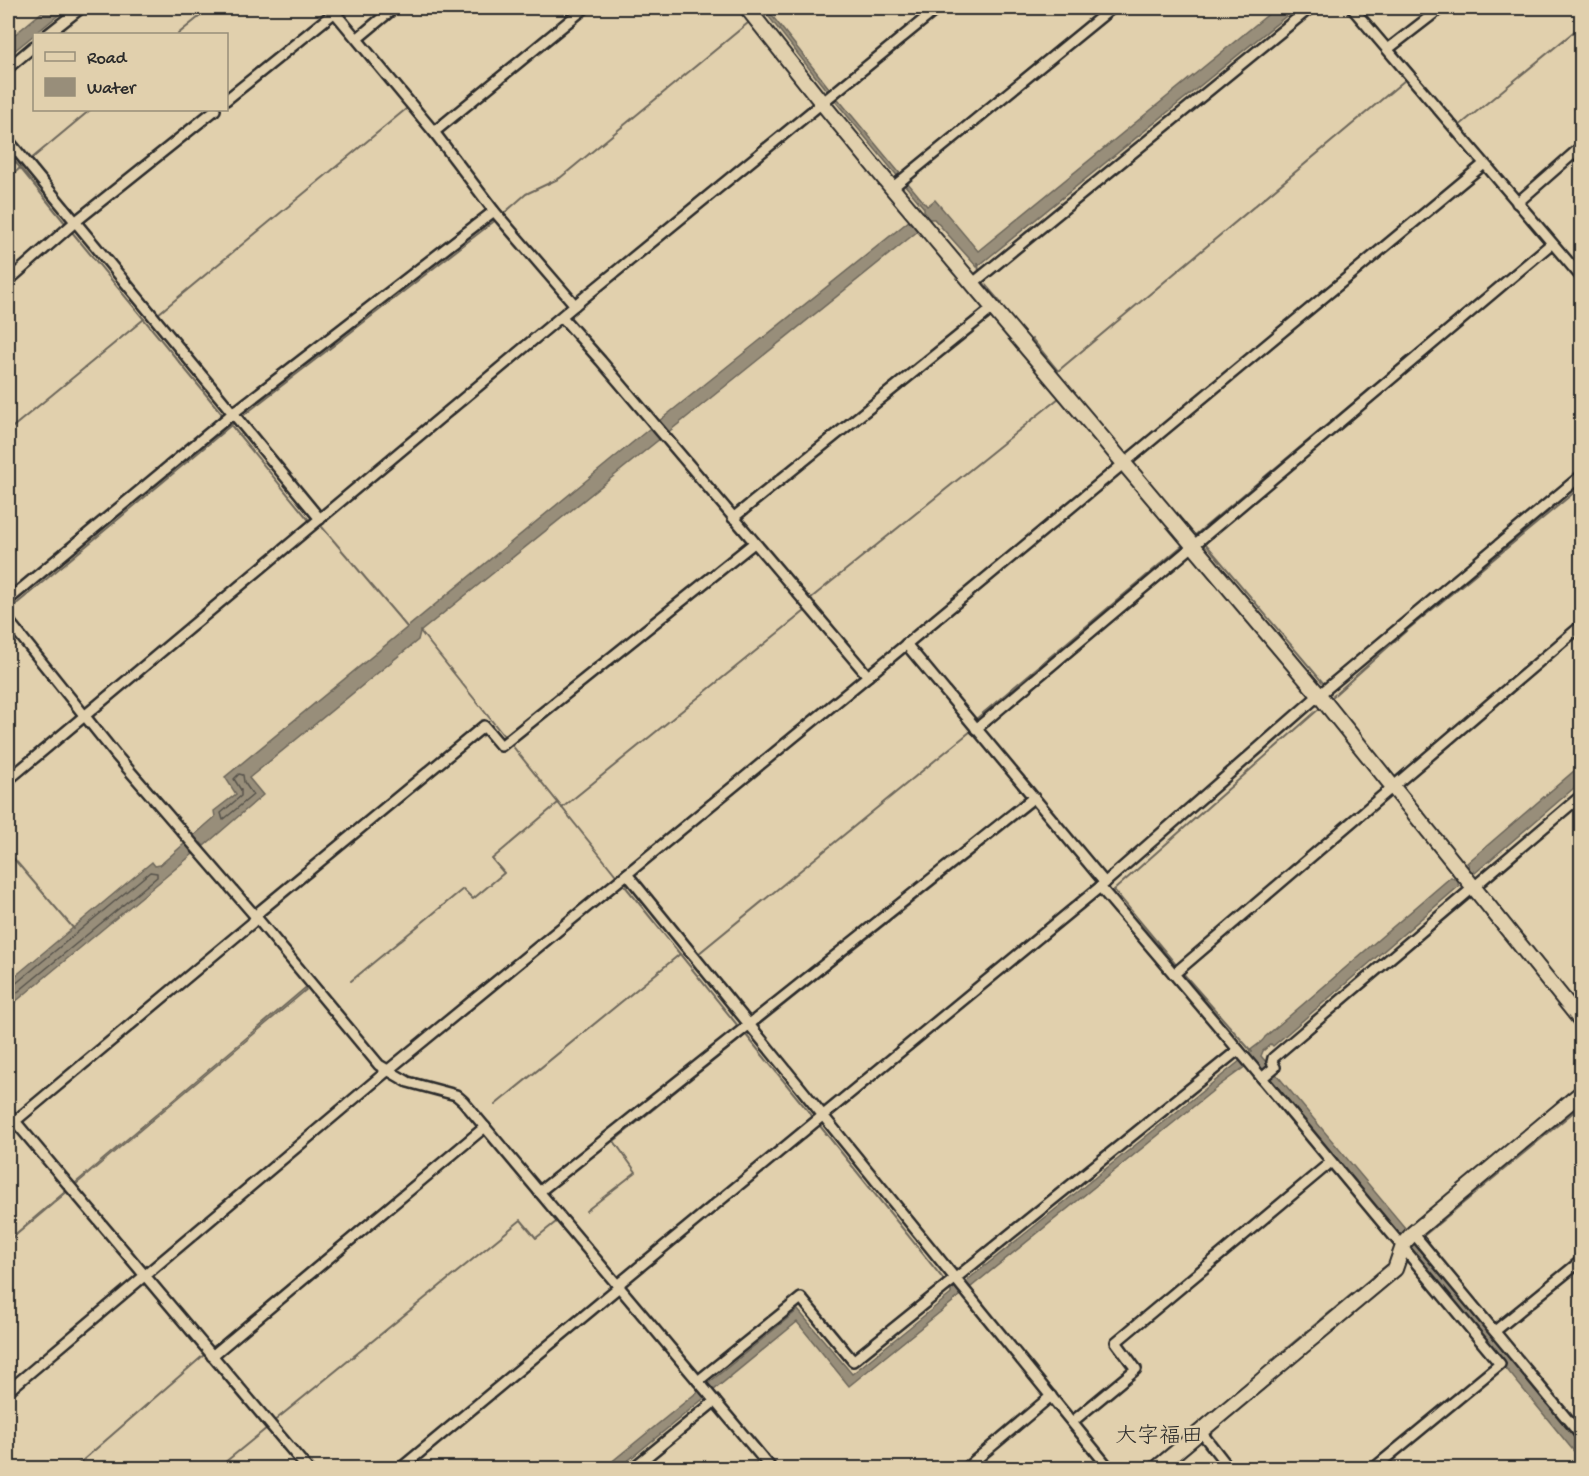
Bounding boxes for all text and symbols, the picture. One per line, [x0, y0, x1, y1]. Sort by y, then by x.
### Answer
legend [33, 33, 228, 111]
text: Road [87, 49, 128, 70]
text: Water [87, 79, 137, 100]
district label: 大字福田 [1115, 1424, 1203, 1451]

